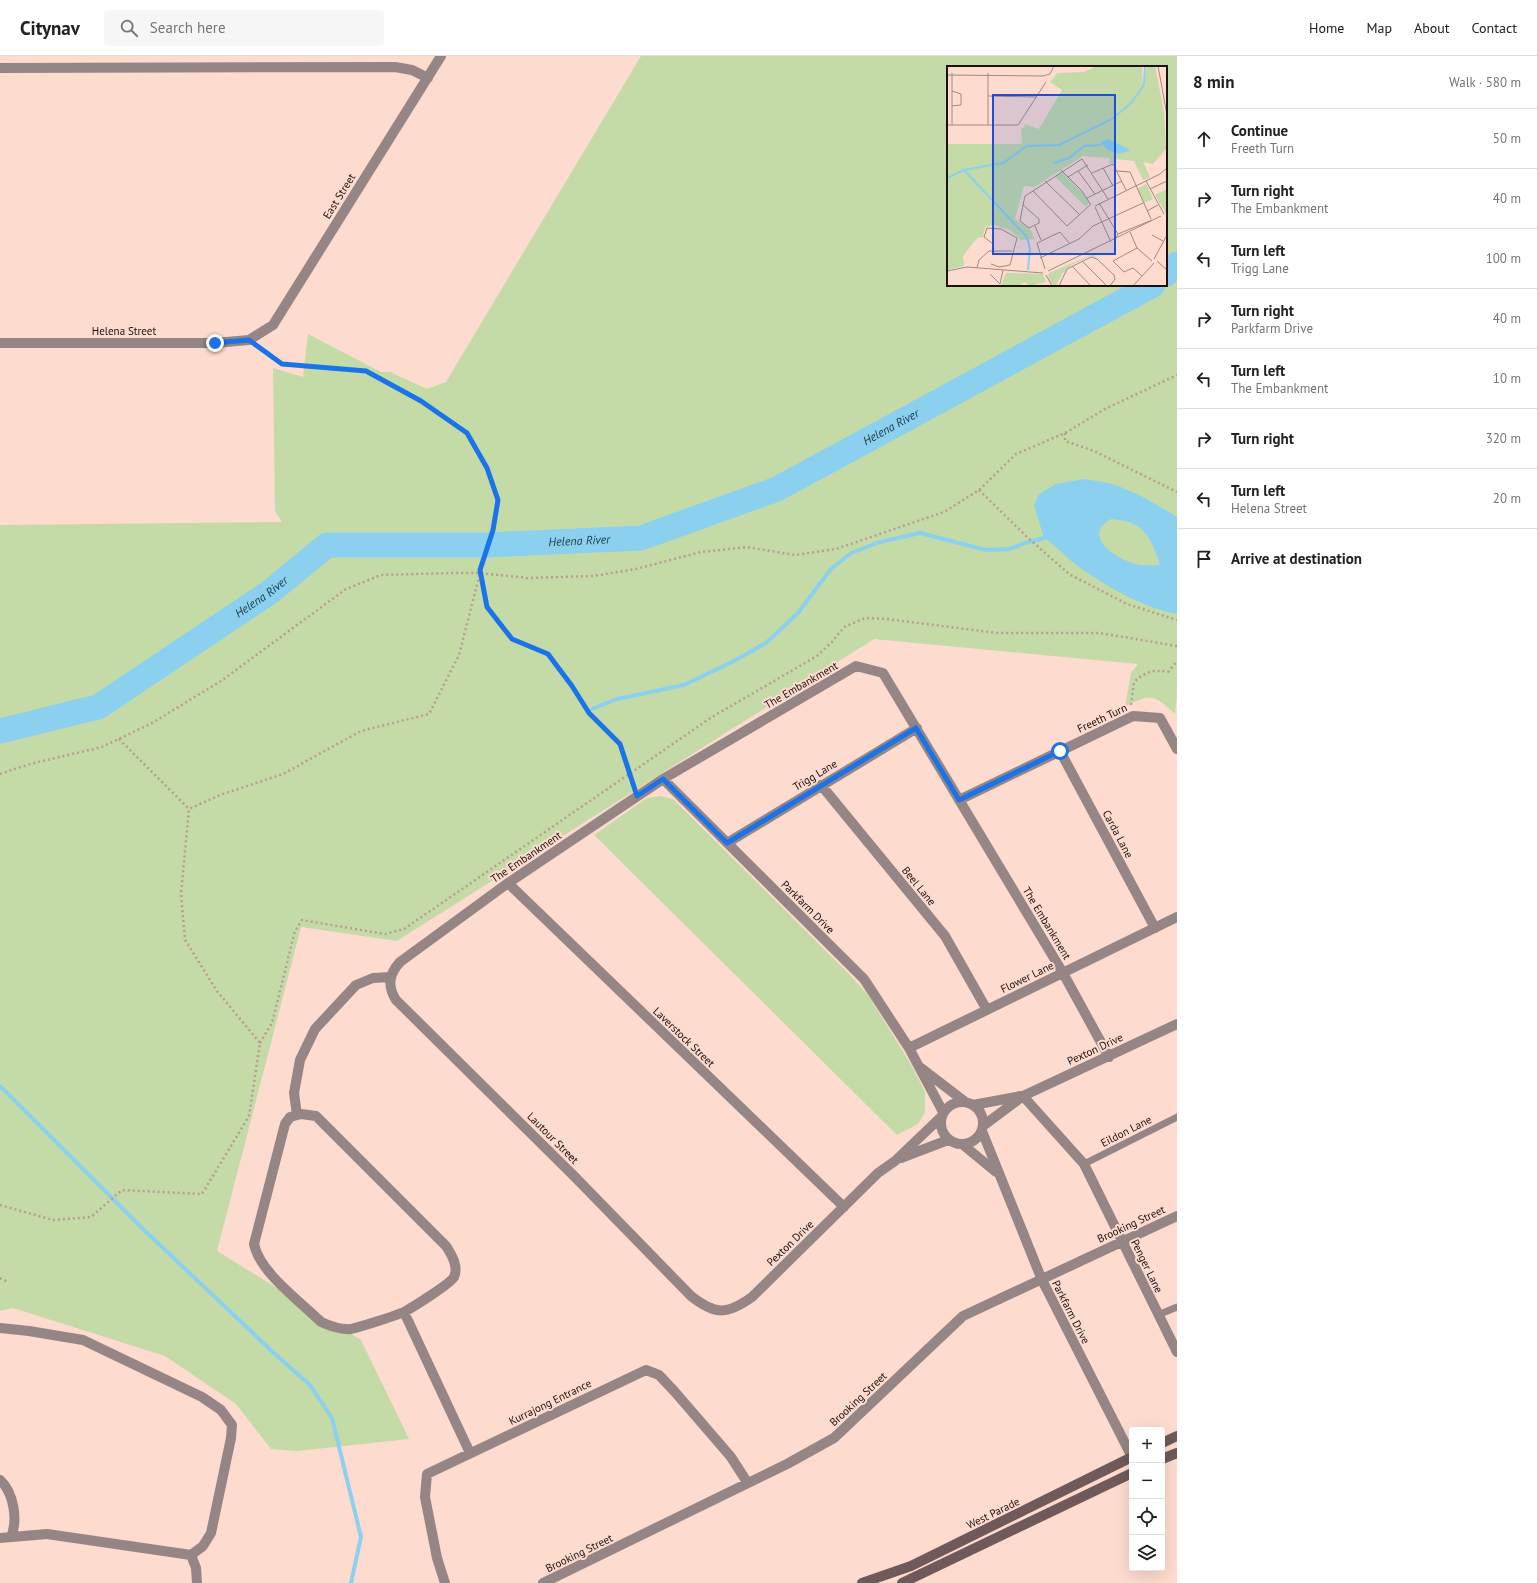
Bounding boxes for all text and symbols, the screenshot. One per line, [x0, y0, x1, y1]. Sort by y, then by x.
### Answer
search box [104, 10, 384, 46]
text: Citynav [20, 16, 80, 40]
icon: search [118, 17, 140, 39]
text: Search here [150, 18, 226, 37]
text: Home [1309, 19, 1344, 37]
text: Map [1366, 19, 1392, 37]
text: About [1414, 19, 1450, 37]
text: Contact [1472, 19, 1517, 37]
inset map [947, 66, 1167, 286]
text: 8 min [1193, 71, 1234, 93]
text: Walk · 580 m [1449, 74, 1521, 91]
text: Continue [1231, 121, 1288, 140]
icon: ahead [1193, 128, 1215, 150]
text: 50 m [1493, 130, 1521, 147]
text: Freeth Turn [1231, 140, 1294, 157]
street label: East Street [320, 171, 359, 221]
text: Turn right [1231, 181, 1294, 200]
icon: right [1193, 188, 1215, 210]
text: 40 m [1493, 190, 1521, 207]
text: The Embankment [1231, 200, 1328, 217]
text: Turn left [1231, 241, 1285, 260]
icon: left [1193, 248, 1215, 270]
text: 100 m [1486, 250, 1521, 267]
text: Trigg Lane [1231, 260, 1289, 277]
text: Turn right [1231, 301, 1294, 320]
icon: right [1193, 308, 1215, 330]
text: 40 m [1493, 310, 1521, 327]
text: Parkfarm Drive [1231, 320, 1313, 337]
street label: Helena Street [92, 324, 156, 338]
route end [206, 334, 224, 352]
text: Turn left [1231, 361, 1285, 380]
icon: left [1193, 368, 1215, 390]
text: 10 m [1493, 370, 1521, 387]
text: The Embankment [1231, 380, 1328, 397]
water label: Helena River [860, 405, 922, 448]
icon: right [1193, 428, 1215, 450]
text: Turn right [1231, 429, 1294, 448]
text: 320 m [1486, 430, 1521, 447]
text: Turn left [1231, 481, 1285, 500]
icon: left [1193, 488, 1215, 510]
text: 20 m [1493, 490, 1521, 507]
text: Helena Street [1231, 500, 1307, 517]
water label: Helena River [548, 531, 611, 549]
icon: arrive [1193, 548, 1215, 570]
text: Arrive at destination [1231, 549, 1362, 568]
water label: Helena River [232, 572, 292, 620]
street label: The Embankment [762, 658, 840, 712]
street label: Freeth Turn [1075, 700, 1129, 736]
route start [1051, 742, 1069, 760]
street label: Trigg Lane [790, 756, 840, 794]
street label: Carda Lane [1100, 808, 1137, 861]
street label: The Embankment [488, 828, 564, 886]
street label: Beel Lane [899, 864, 939, 909]
street label: Parkfarm Drive [778, 877, 838, 937]
street label: The Embankment [1020, 884, 1074, 962]
street label: Flower Lane [998, 958, 1056, 996]
street label: Laverstock Street [650, 1004, 718, 1070]
street label: Pexton Drive [1065, 1030, 1125, 1068]
street label: Lautour Street [524, 1109, 582, 1167]
street label: Eildon Lane [1098, 1112, 1154, 1150]
street label: Brooking Street [1095, 1202, 1167, 1246]
street label: Pexton Drive [764, 1217, 817, 1269]
street label: Penger Lane [1128, 1237, 1166, 1296]
street label: Parkfarm Drive [1049, 1278, 1093, 1346]
street label: Brooking Street [826, 1369, 890, 1429]
street label: Kurrajong Entrance [506, 1376, 594, 1428]
map controls [1129, 1427, 1165, 1571]
button: + [1129, 1427, 1165, 1463]
button: − [1129, 1463, 1165, 1499]
street label: West Parade [964, 1494, 1022, 1532]
button: locate [1129, 1499, 1165, 1535]
street label: Brooking Street [543, 1531, 615, 1575]
button: layers [1129, 1535, 1165, 1571]

